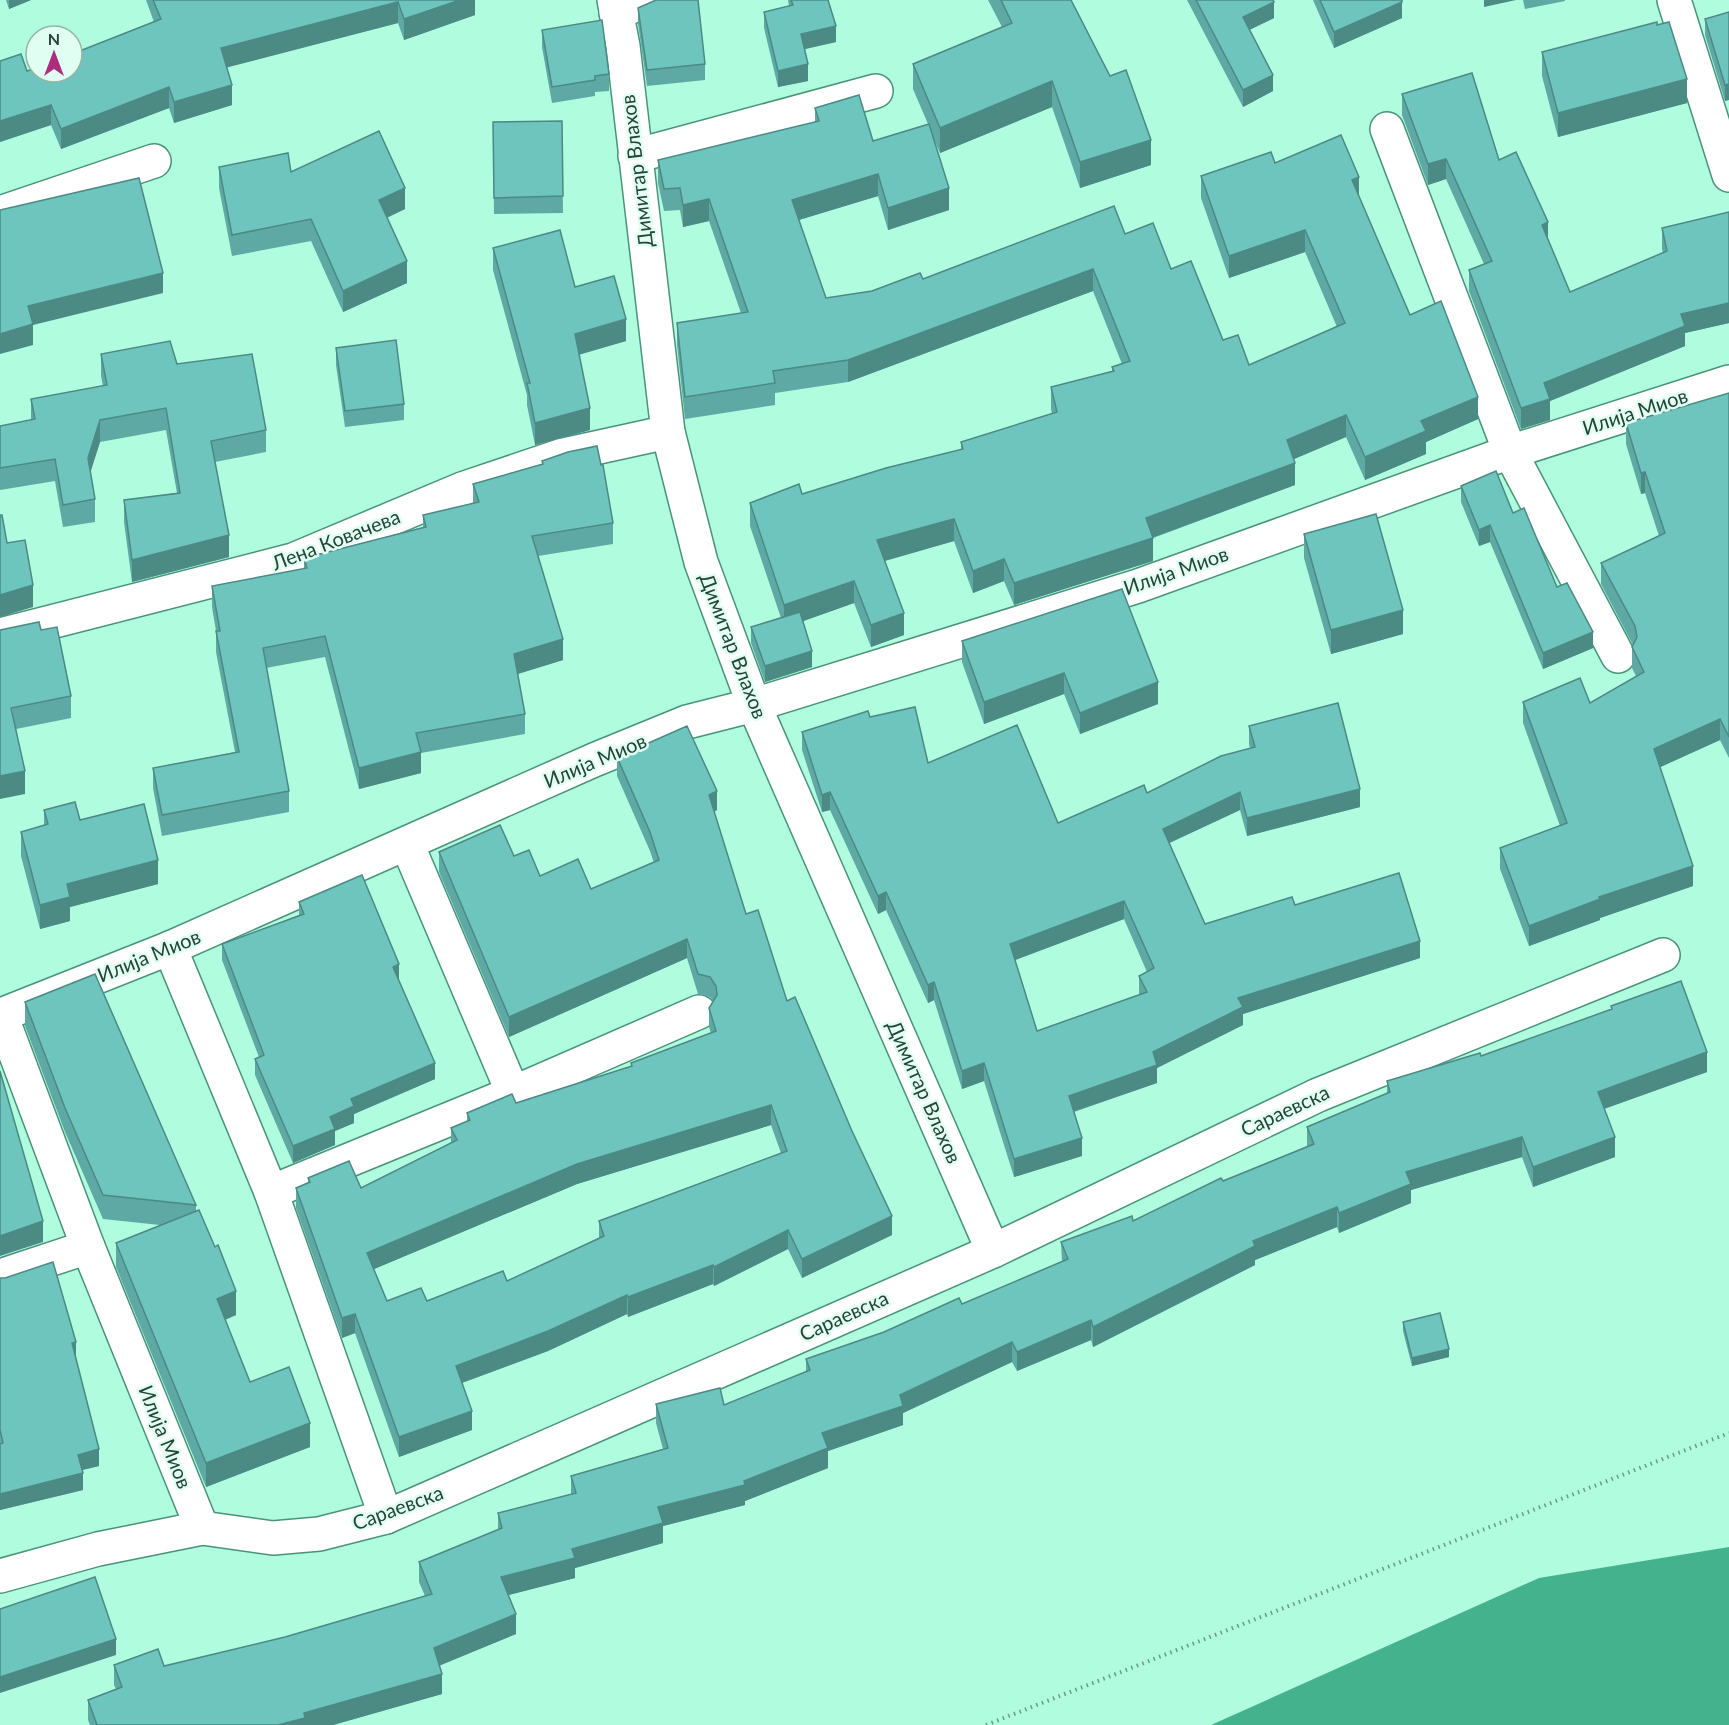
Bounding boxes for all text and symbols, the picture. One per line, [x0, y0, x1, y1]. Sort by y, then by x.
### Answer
north arrow [24, 24, 84, 84]
text: N [48, 29, 60, 48]
street label: Димитар Влахов [615, 93, 657, 249]
street label: Илија Миов [1579, 383, 1690, 439]
street label: Лена Ковачева [267, 504, 403, 575]
street label: Илија Миов [1120, 541, 1231, 599]
street label: Димитар Влахов [695, 570, 773, 722]
street label: Илија Миов [540, 728, 650, 792]
street label: Илија Миов [93, 923, 204, 987]
street label: Димитар Влахов [883, 1016, 967, 1167]
street label: Сараевска [1237, 1079, 1333, 1141]
street label: Сараевска [795, 1285, 892, 1345]
street label: Илија Миов [134, 1381, 198, 1492]
street label: Сараевска [349, 1480, 446, 1535]

